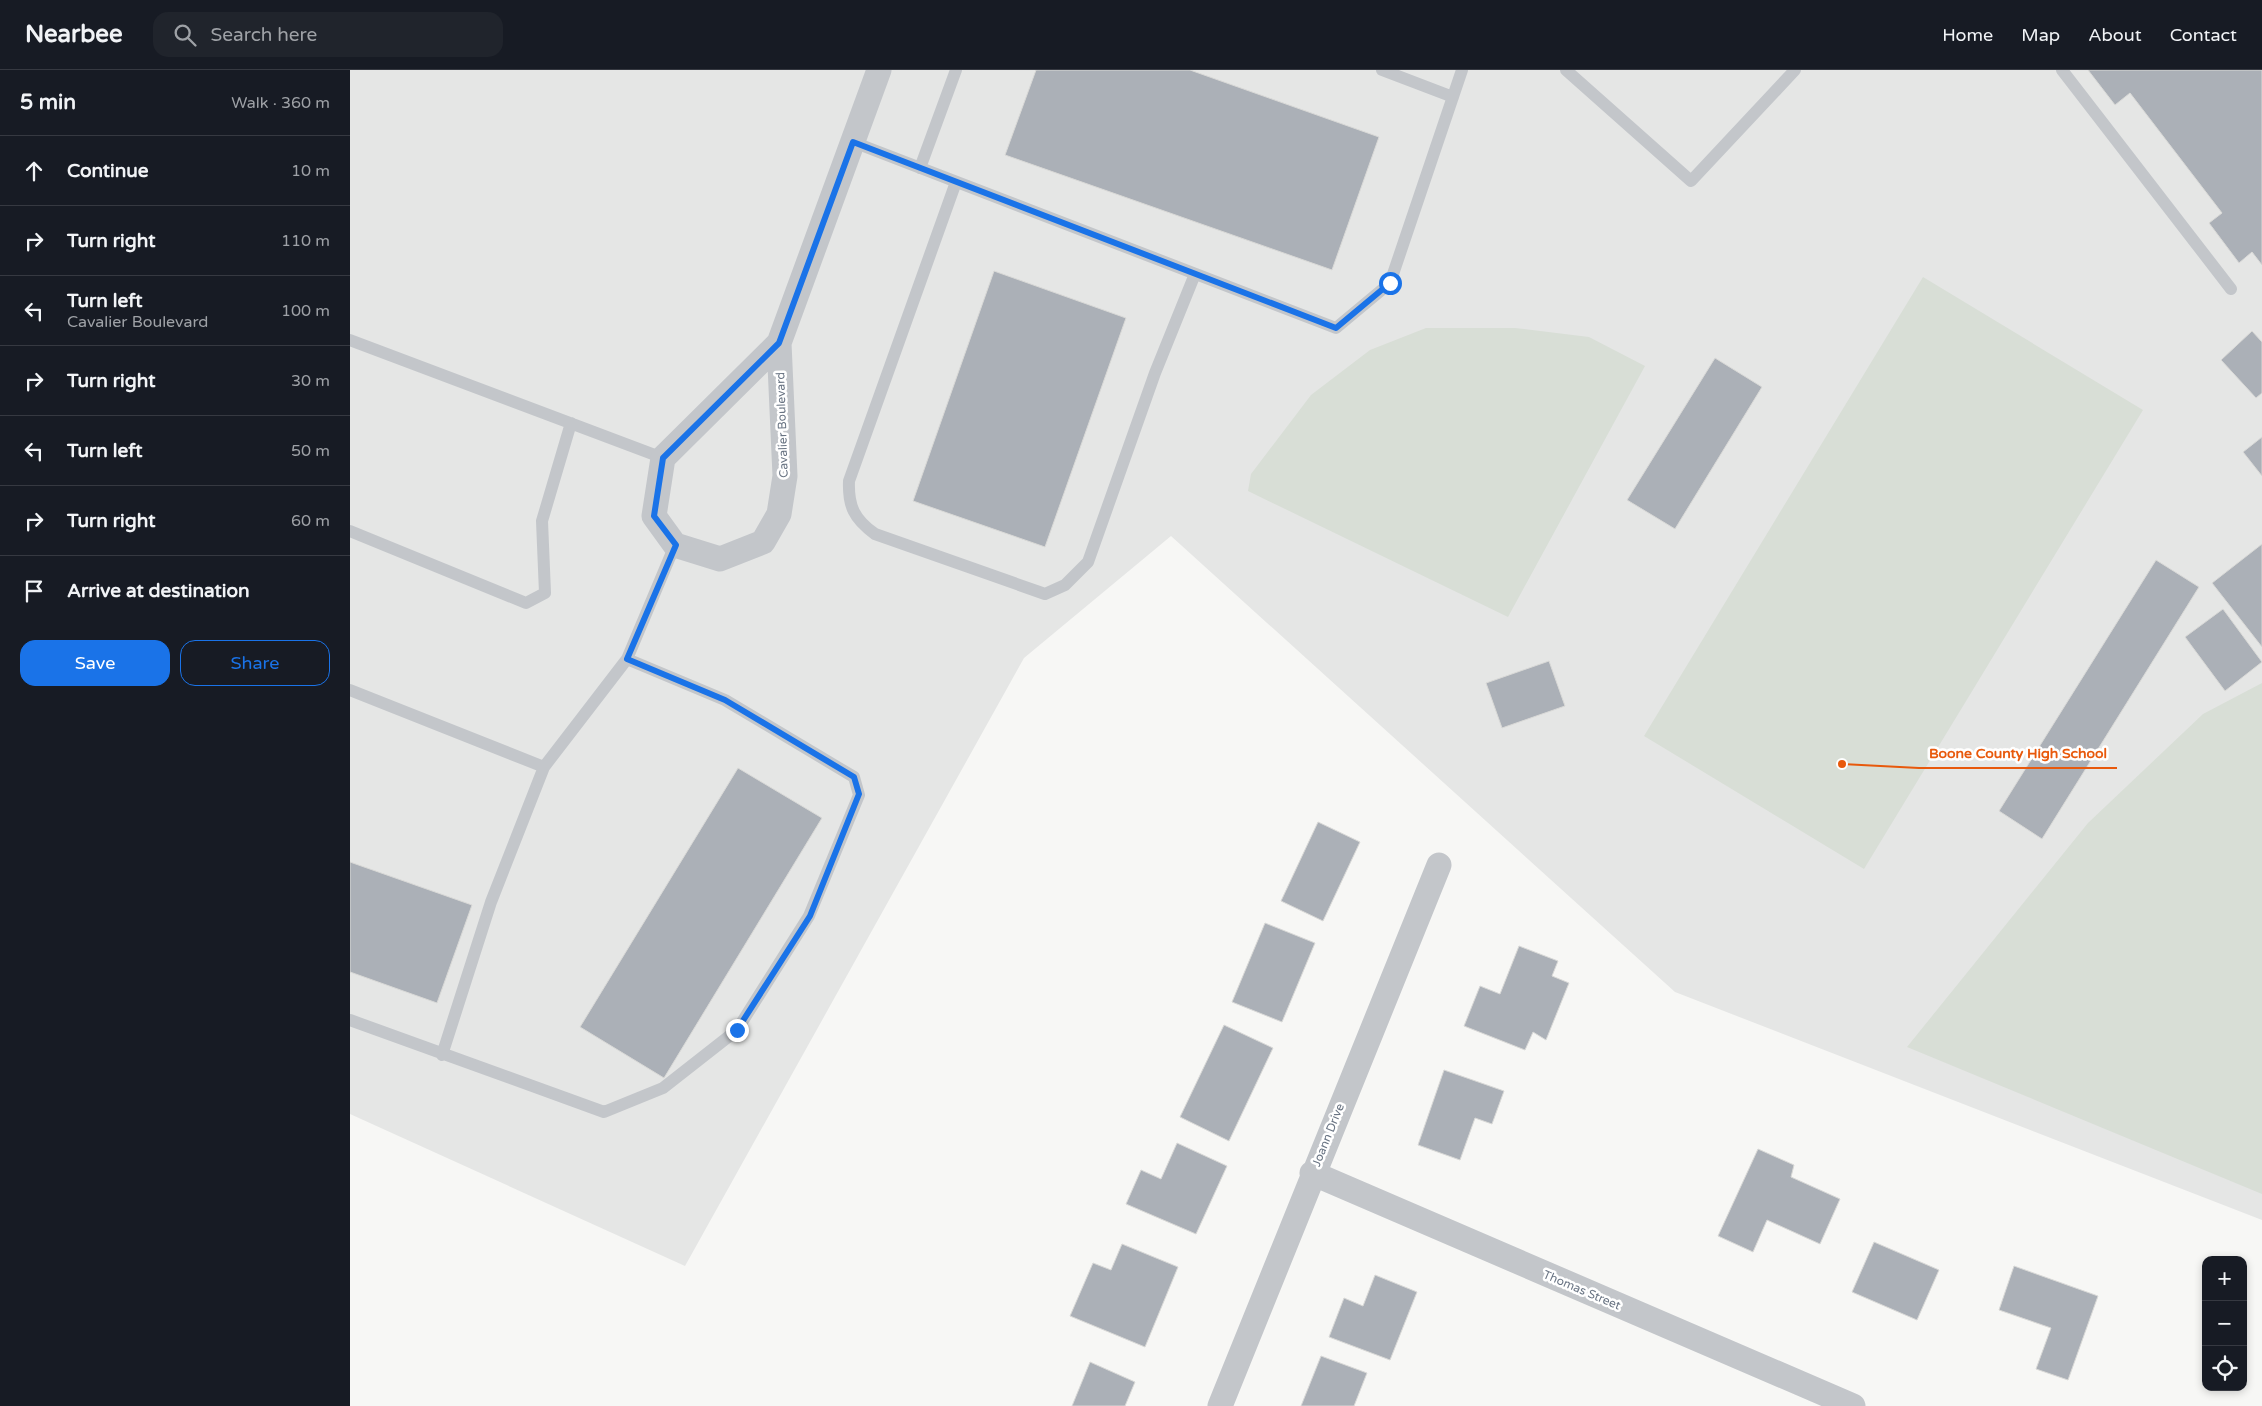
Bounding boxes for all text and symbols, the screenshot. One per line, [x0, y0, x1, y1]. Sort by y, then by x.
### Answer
search box [153, 12, 503, 57]
text: Nearbee [25, 20, 123, 49]
icon: search [171, 21, 199, 49]
text: Search here [211, 24, 317, 46]
text: Home [1942, 24, 1993, 46]
text: Map [2021, 24, 2060, 46]
text: About [2088, 24, 2142, 46]
text: Contact [2170, 24, 2237, 46]
text: 5 min [20, 90, 76, 115]
text: Walk · 360 m [231, 93, 330, 113]
icon: ahead [20, 157, 48, 185]
text: Continue [67, 160, 149, 182]
text: 10 m [291, 161, 330, 181]
icon: right [20, 227, 48, 255]
text: Turn right [67, 230, 155, 252]
text: 110 m [281, 231, 330, 251]
route start [1379, 272, 1402, 295]
text: Turn left [67, 290, 143, 312]
icon: left [20, 297, 48, 325]
text: 100 m [281, 301, 330, 321]
text: Cavalier Boulevard [67, 312, 208, 332]
icon: right [20, 367, 48, 395]
text: Turn right [67, 370, 155, 392]
text: 30 m [291, 371, 330, 391]
street label: Cavalier Boulevard [773, 372, 791, 478]
icon: left [20, 437, 48, 465]
text: Turn left [67, 440, 143, 462]
text: 50 m [291, 441, 330, 461]
icon: right [20, 507, 48, 535]
text: Turn right [67, 510, 155, 532]
text: 60 m [291, 511, 330, 531]
icon: arrive [20, 577, 48, 605]
text: Arrive at destination [67, 580, 250, 602]
button: Save [20, 640, 170, 686]
button: Share [180, 640, 330, 686]
callout: Boone County High School [1919, 739, 2117, 768]
text: Boone County High School [1929, 745, 2107, 762]
route end [726, 1019, 749, 1042]
street label: Joann Drive [1309, 1101, 1347, 1169]
map controls [2202, 1256, 2247, 1391]
button: + [2202, 1256, 2247, 1301]
street label: Thomas Street [1541, 1267, 1623, 1313]
button: − [2202, 1301, 2247, 1346]
button: locate [2202, 1346, 2247, 1391]

